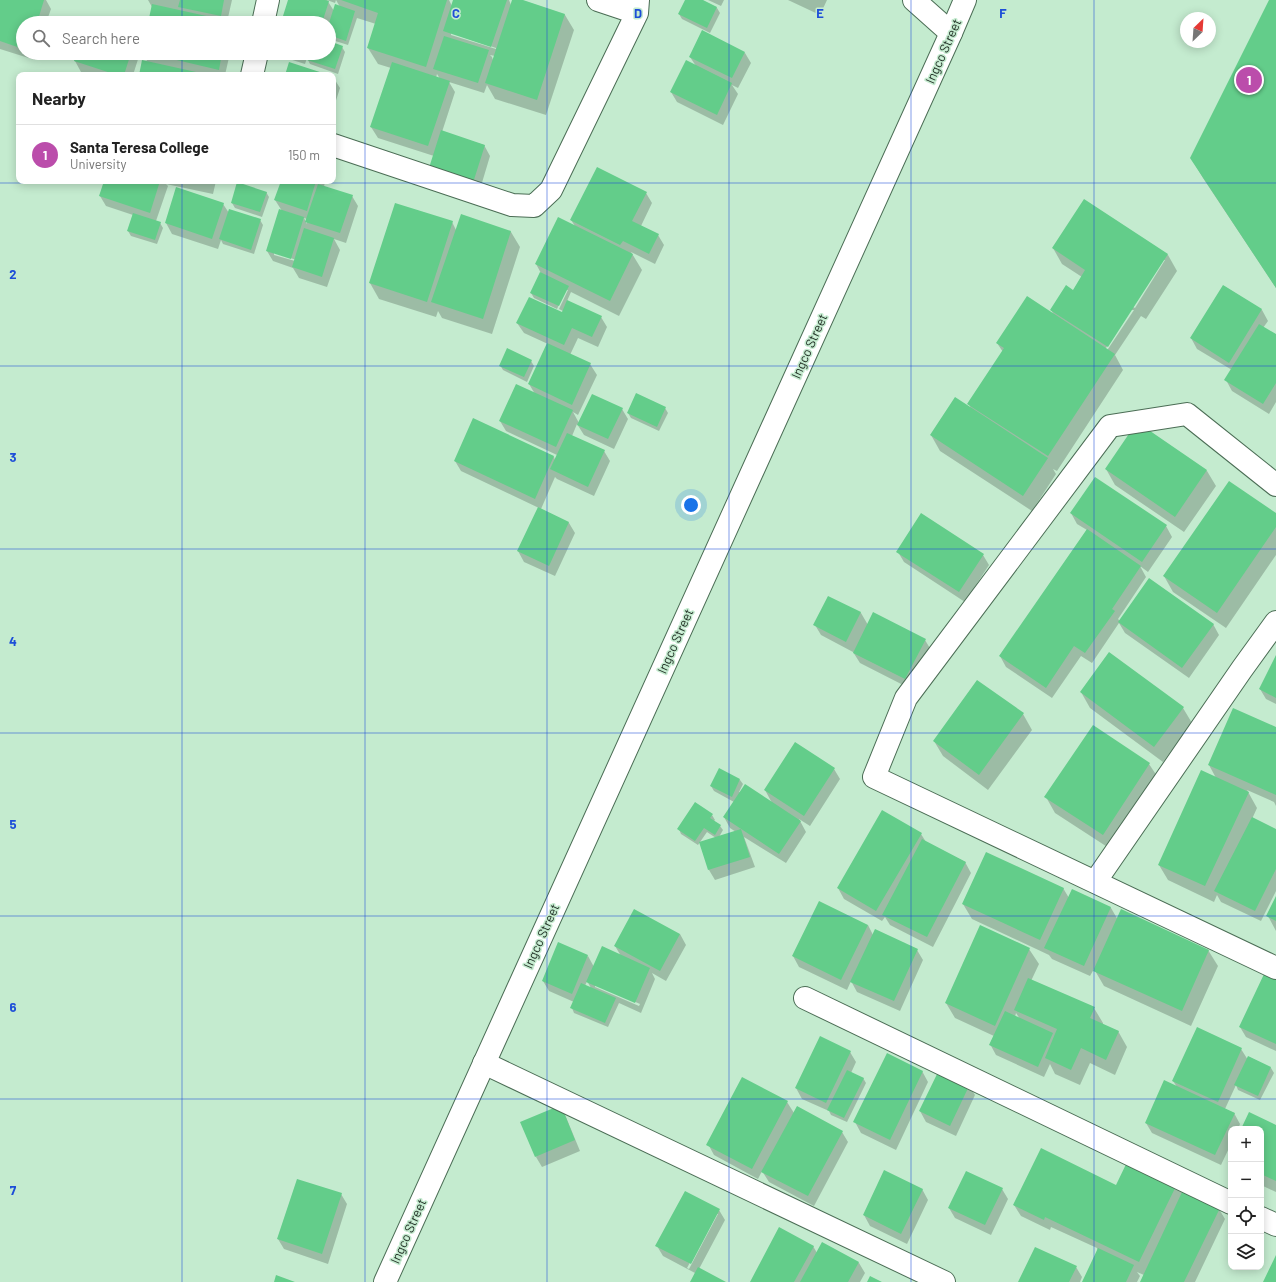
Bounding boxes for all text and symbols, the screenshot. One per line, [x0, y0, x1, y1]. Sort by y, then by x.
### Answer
text: C [452, 5, 460, 21]
text: D [634, 5, 642, 21]
text: E [816, 5, 824, 21]
text: F [999, 5, 1007, 21]
north arrow [1180, 12, 1216, 48]
search box [16, 16, 336, 60]
street label: Ingco Street [922, 16, 964, 86]
icon: search [30, 27, 52, 49]
text: Search here [62, 29, 140, 47]
pin: 1 [1236, 65, 1262, 95]
text: Nearby [32, 88, 86, 108]
text: Santa Teresa College [70, 138, 209, 156]
text: 1 [43, 147, 47, 163]
text: 150 m [288, 147, 320, 163]
text: University [70, 156, 127, 172]
text: 2 [9, 266, 17, 282]
street label: Ingco Street [788, 311, 830, 381]
text: 3 [9, 449, 17, 465]
your location [681, 495, 701, 515]
street label: Ingco Street [654, 606, 696, 676]
text: 4 [9, 633, 17, 649]
text: 5 [9, 816, 17, 832]
street label: Ingco Street [520, 901, 562, 971]
text: 6 [10, 999, 17, 1015]
map controls [1228, 1126, 1264, 1270]
button: + [1228, 1126, 1264, 1162]
button: − [1228, 1162, 1264, 1198]
text: 7 [10, 1182, 17, 1198]
street label: Ingco Street [387, 1196, 429, 1266]
button: locate [1228, 1198, 1264, 1234]
button: layers [1228, 1234, 1264, 1270]

